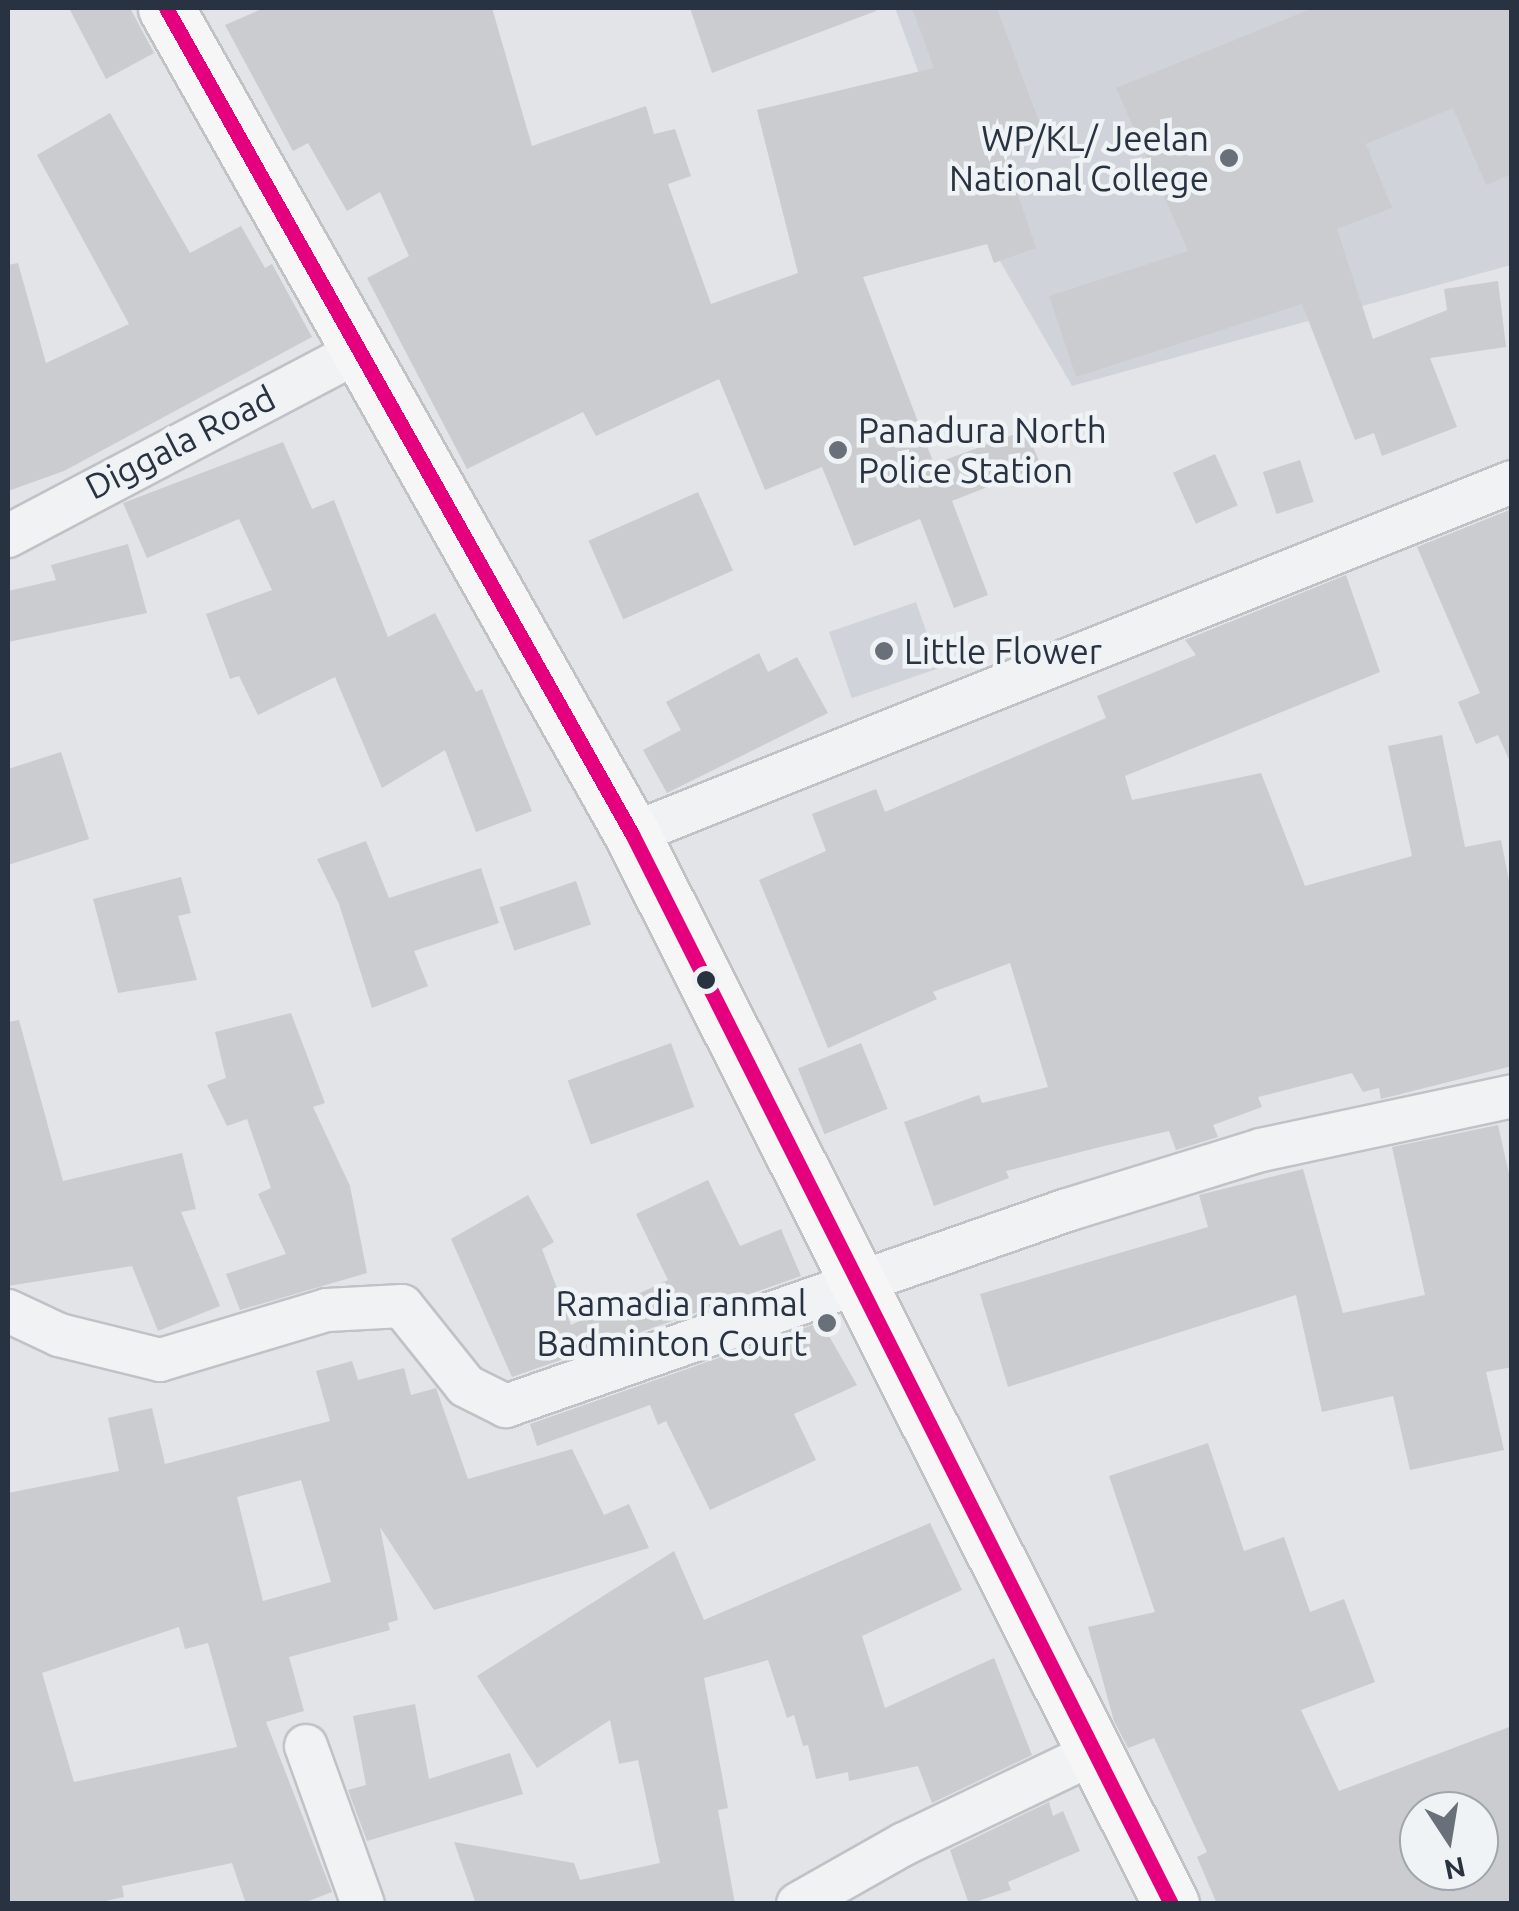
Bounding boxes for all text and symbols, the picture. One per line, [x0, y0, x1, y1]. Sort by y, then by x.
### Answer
place label: WP/KL/ Jeelan National College [949, 117, 1209, 199]
marker: WP/KL/ Jeelan National College [1218, 147, 1240, 169]
street label: Diggala Road [78, 376, 282, 508]
place label: Panadura North Police Station [858, 409, 1107, 491]
marker: Panadura North Police Station [827, 439, 849, 461]
place label: Little Flower [904, 630, 1102, 672]
marker: Little Flower [873, 640, 895, 662]
unlabelled marker [696, 970, 716, 990]
place label: Ramadia ranmal Badminton Court [537, 1282, 807, 1364]
marker: Ramadia ranmal Badminton Court [816, 1312, 838, 1334]
north arrow [1399, 1791, 1499, 1891]
text: N [1441, 1852, 1468, 1886]

